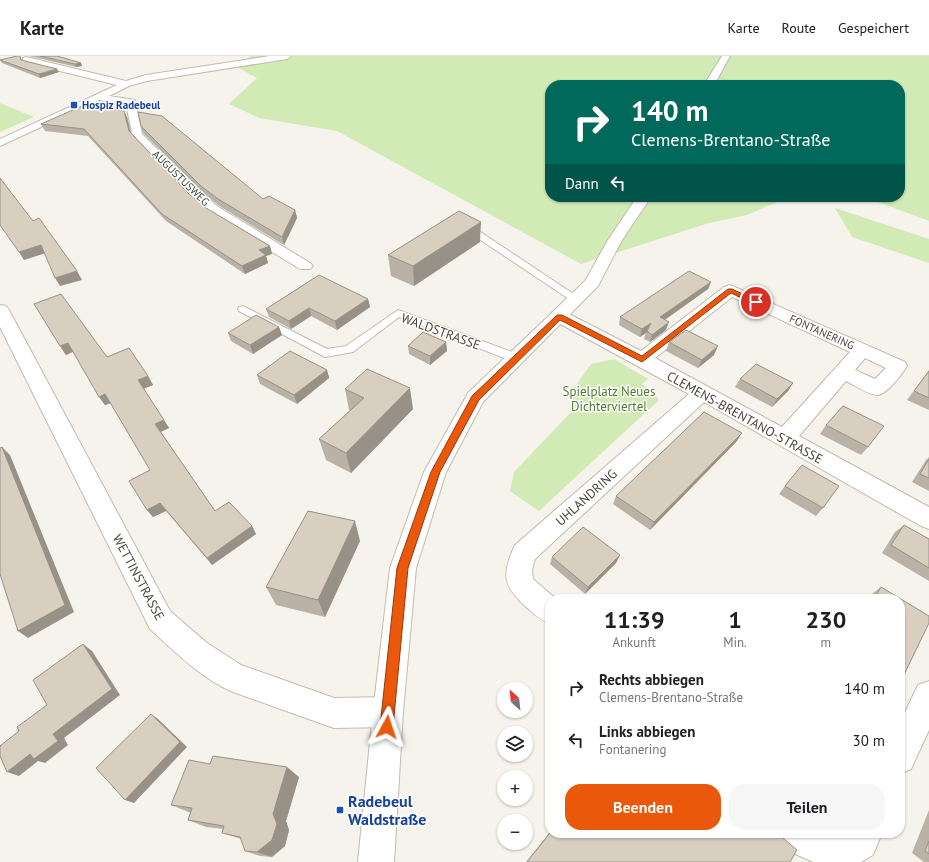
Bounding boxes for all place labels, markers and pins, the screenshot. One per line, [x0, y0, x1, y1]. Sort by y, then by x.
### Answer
place label: Hospiz Radebeul [82, 98, 161, 112]
marker: Hospiz Radebeul [69, 100, 79, 110]
pin [739, 285, 773, 319]
place label: Radebeul Waldstraße [348, 791, 426, 829]
marker: Radebeul Waldstraße [335, 805, 345, 815]

